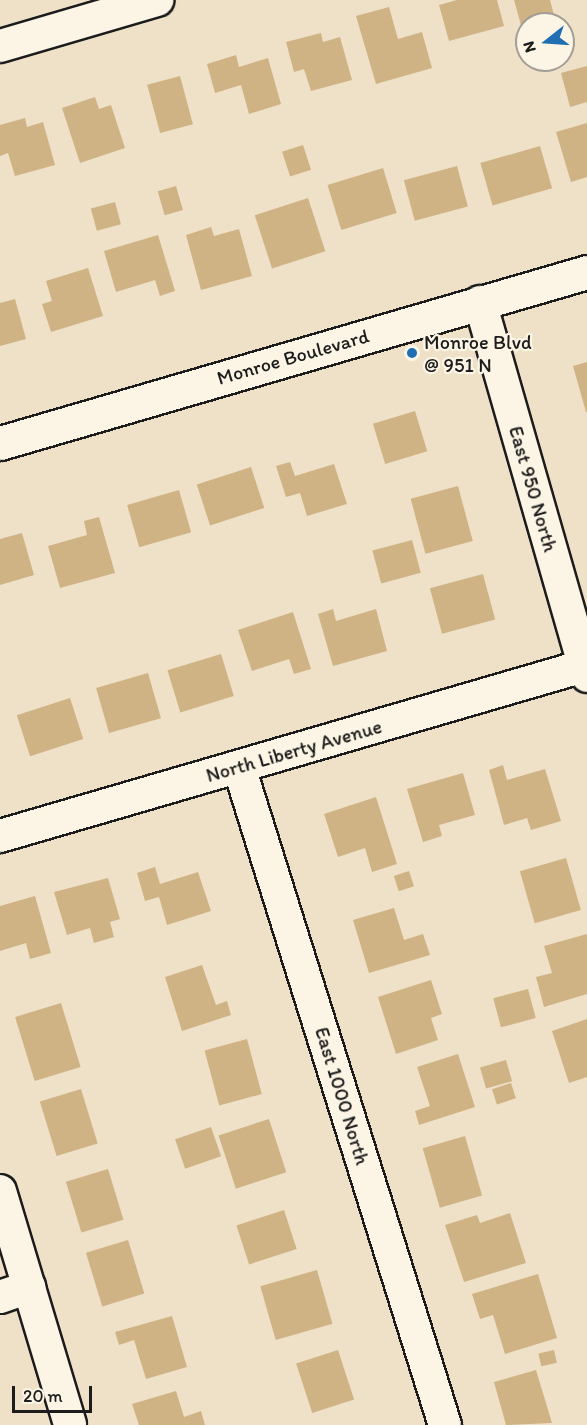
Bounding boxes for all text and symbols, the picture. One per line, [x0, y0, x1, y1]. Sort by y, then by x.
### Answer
north arrow [515, 12, 575, 72]
text: N [519, 39, 540, 55]
street label: Monroe Boulevard [214, 324, 372, 390]
place label: Monroe Blvd @ 951 N [424, 330, 532, 377]
marker: Monroe Blvd @ 951 N [405, 346, 419, 360]
street label: East 950 North [504, 423, 562, 555]
street label: North Liberty Avenue [204, 715, 384, 787]
street label: East 1000 North [310, 1024, 374, 1168]
scale bar [15, 1374, 94, 1412]
text: 20 m [23, 1385, 63, 1407]

